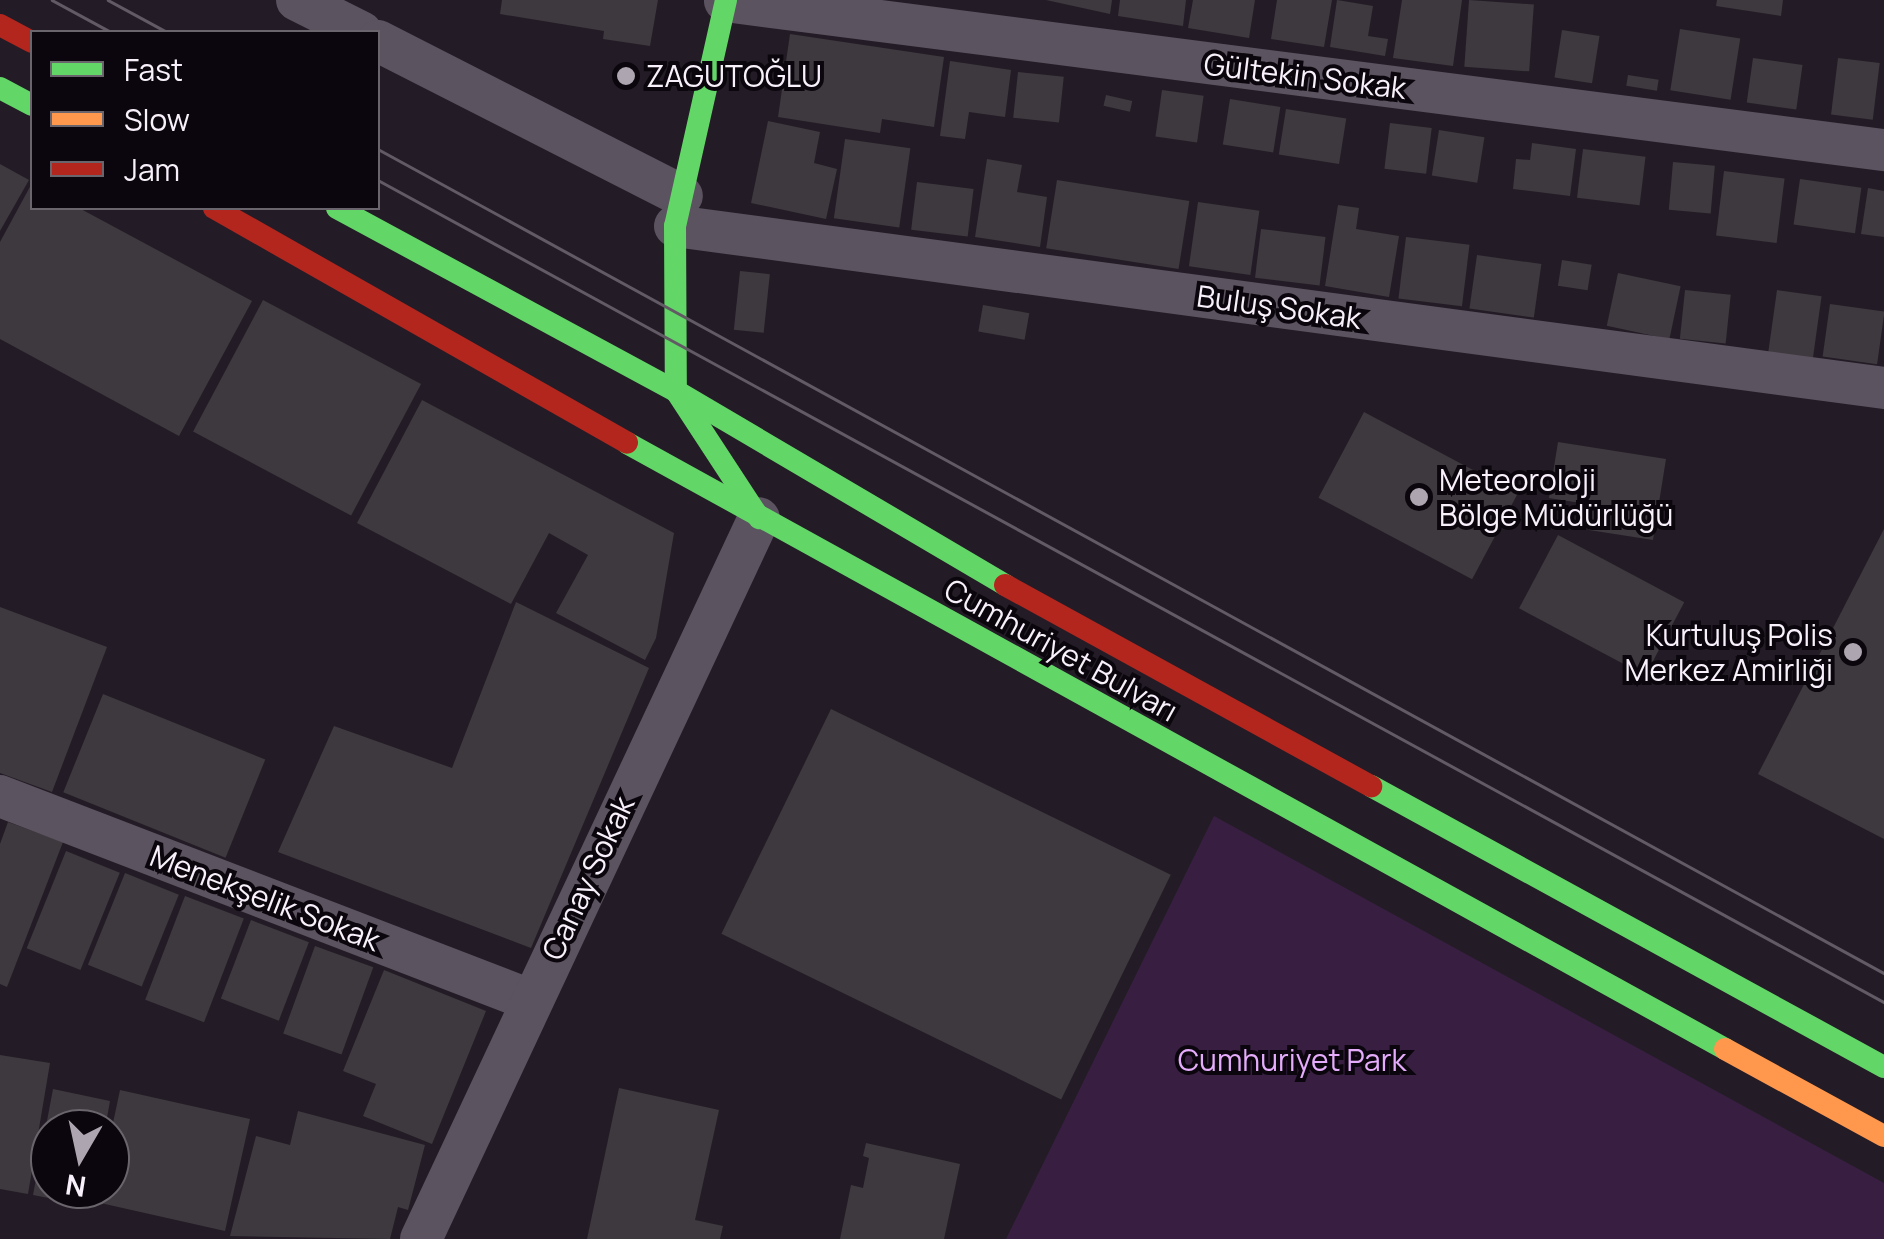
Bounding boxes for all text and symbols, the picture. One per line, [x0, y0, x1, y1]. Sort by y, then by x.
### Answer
legend [30, 30, 380, 210]
street label: Gültekin Sokak [1202, 46, 1408, 106]
text: Fast [124, 49, 183, 90]
place label: ZAGUTOĞLU [646, 58, 822, 94]
marker: ZAGUTOĞLU [615, 65, 637, 87]
text: Slow [124, 99, 190, 140]
text: Jam [124, 149, 180, 190]
street label: Buluş Sokak [1195, 278, 1363, 336]
place label: Meteoroloji Bölge Müdürlüğü [1439, 462, 1673, 532]
marker: Meteoroloji Bölge Müdürlüğü [1408, 486, 1430, 508]
street label: Cumhuriyet Bulvarı [938, 571, 1184, 729]
place label: Kurtuluş Polis Merkez Amirliği [1624, 617, 1833, 688]
marker: Kurtuluş Polis Merkez Amirliği [1842, 641, 1864, 663]
street label: Canay Sokak [534, 791, 642, 965]
street label: Menekşelik Sokak [145, 838, 385, 958]
park label: Cumhuriyet Park [1178, 1042, 1406, 1078]
north arrow [30, 1109, 130, 1209]
text: N [63, 1166, 89, 1207]

